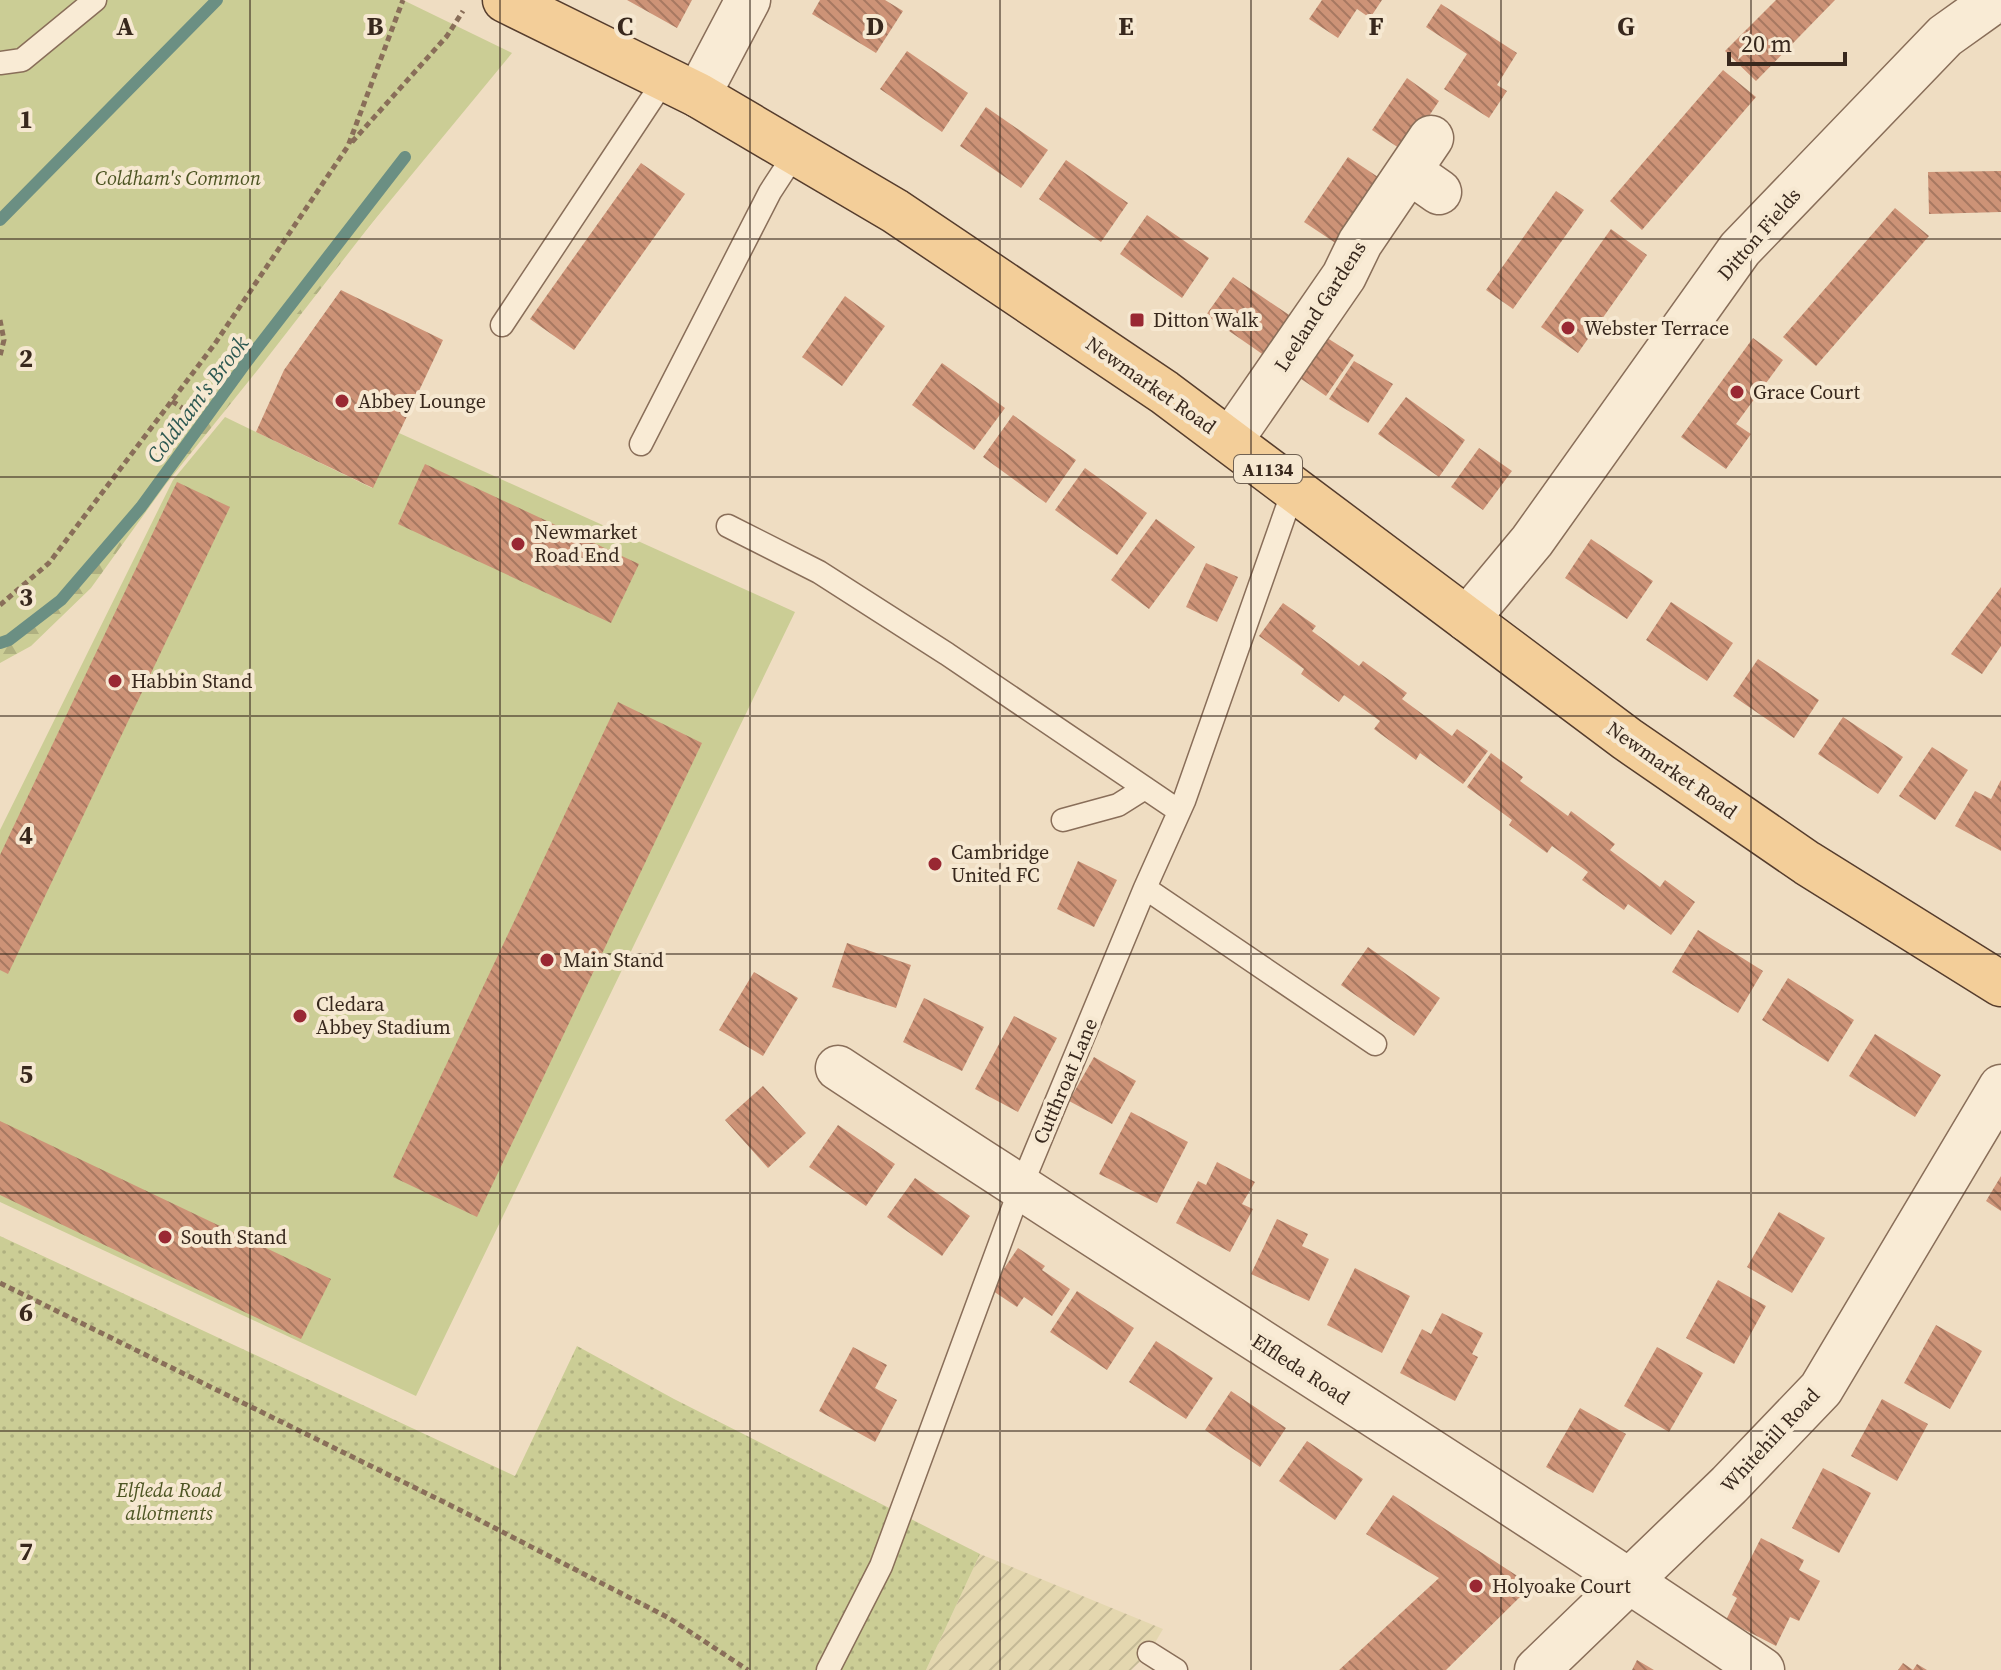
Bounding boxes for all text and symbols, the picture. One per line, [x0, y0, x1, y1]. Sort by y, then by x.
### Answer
text: A [116, 8, 134, 44]
text: B [367, 8, 384, 44]
text: C [617, 8, 633, 44]
text: D [866, 8, 884, 44]
text: E [1118, 8, 1134, 44]
text: F [1368, 8, 1384, 44]
text: G [1617, 8, 1635, 44]
scale bar [1729, 16, 1845, 66]
text: 20 m [1741, 27, 1792, 60]
text: 1 [19, 101, 33, 137]
park label: Coldham's Common [95, 164, 262, 192]
street label: Ditton Fields [1711, 182, 1807, 286]
street label: Leeland Gardens [1267, 235, 1373, 377]
place label: Ditton Walk [1153, 306, 1258, 334]
marker: Ditton Walk [1128, 311, 1146, 329]
place label: Webster Terrace [1584, 314, 1729, 342]
marker: Webster Terrace [1559, 319, 1577, 337]
water label: Coldham's Brook [139, 329, 255, 469]
street label: Newmarket Road [1080, 330, 1222, 441]
text: 2 [19, 340, 33, 376]
place label: Grace Court [1753, 378, 1861, 406]
marker: Grace Court [1728, 383, 1746, 401]
place label: Abbey Lounge [358, 387, 486, 415]
marker: Abbey Lounge [333, 392, 351, 410]
road number: A1134 [1234, 455, 1302, 483]
place label: Newmarket Road End [534, 518, 638, 569]
marker: Newmarket Road End [509, 535, 527, 553]
text: 3 [19, 579, 33, 615]
place label: Habbin Stand [131, 667, 253, 695]
marker: Habbin Stand [106, 672, 124, 690]
street label: Newmarket Road [1601, 715, 1743, 826]
text: 4 [19, 817, 33, 853]
place label: Cambridge United FC [951, 838, 1049, 889]
marker: Cambridge United FC [926, 855, 944, 873]
place label: Main Stand [563, 946, 664, 974]
marker: Main Stand [538, 951, 556, 969]
place label: Cledara Abbey Stadium [316, 990, 451, 1041]
marker: Cledara Abbey Stadium [291, 1007, 309, 1025]
street label: Cutthroat Lane [1026, 1014, 1104, 1148]
text: 5 [19, 1056, 33, 1092]
place label: South Stand [181, 1223, 288, 1251]
marker: South Stand [156, 1228, 174, 1246]
text: 6 [19, 1294, 33, 1330]
street label: Elfleda Road [1247, 1327, 1356, 1412]
street label: Whitehill Road [1714, 1381, 1826, 1498]
park label: Elfleda Road allotments [115, 1476, 222, 1527]
text: 7 [19, 1533, 33, 1569]
place label: Holyoake Court [1492, 1572, 1631, 1600]
marker: Holyoake Court [1467, 1577, 1485, 1595]

